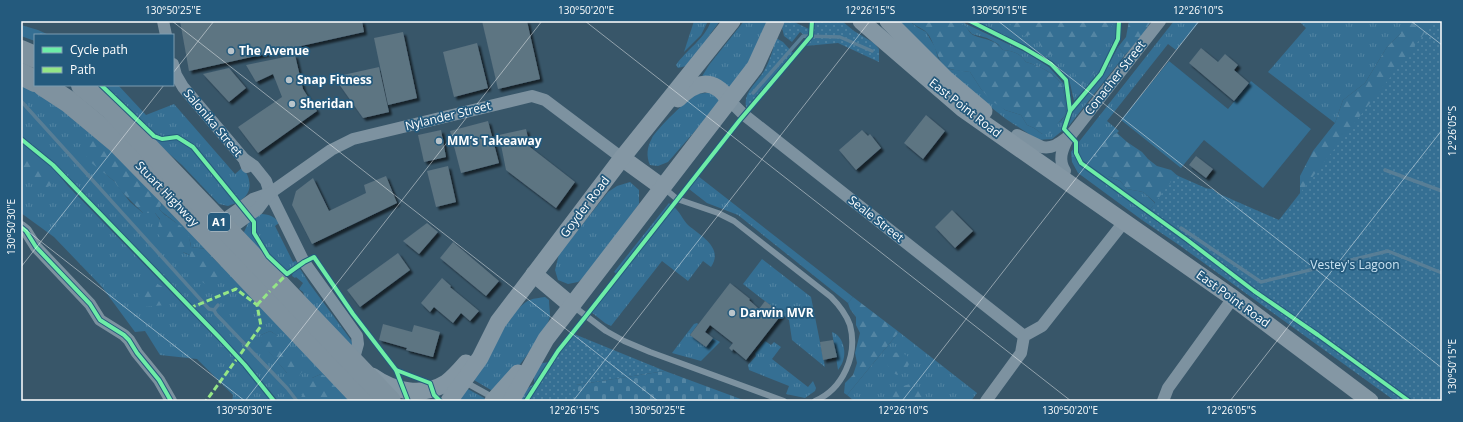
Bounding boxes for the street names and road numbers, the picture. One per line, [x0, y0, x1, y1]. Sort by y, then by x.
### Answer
street label: Conacher Street [1080, 37, 1149, 118]
street label: East Point Road [926, 74, 1005, 141]
street label: Salonika Street [180, 85, 247, 160]
street label: Nylander Street [403, 97, 492, 134]
street label: Stuart Highway [132, 157, 204, 231]
street label: Goyder Road [556, 173, 613, 241]
street label: Seale Street [845, 191, 908, 246]
road number: A1 [208, 213, 230, 231]
street label: East Point Road [1193, 266, 1274, 331]

